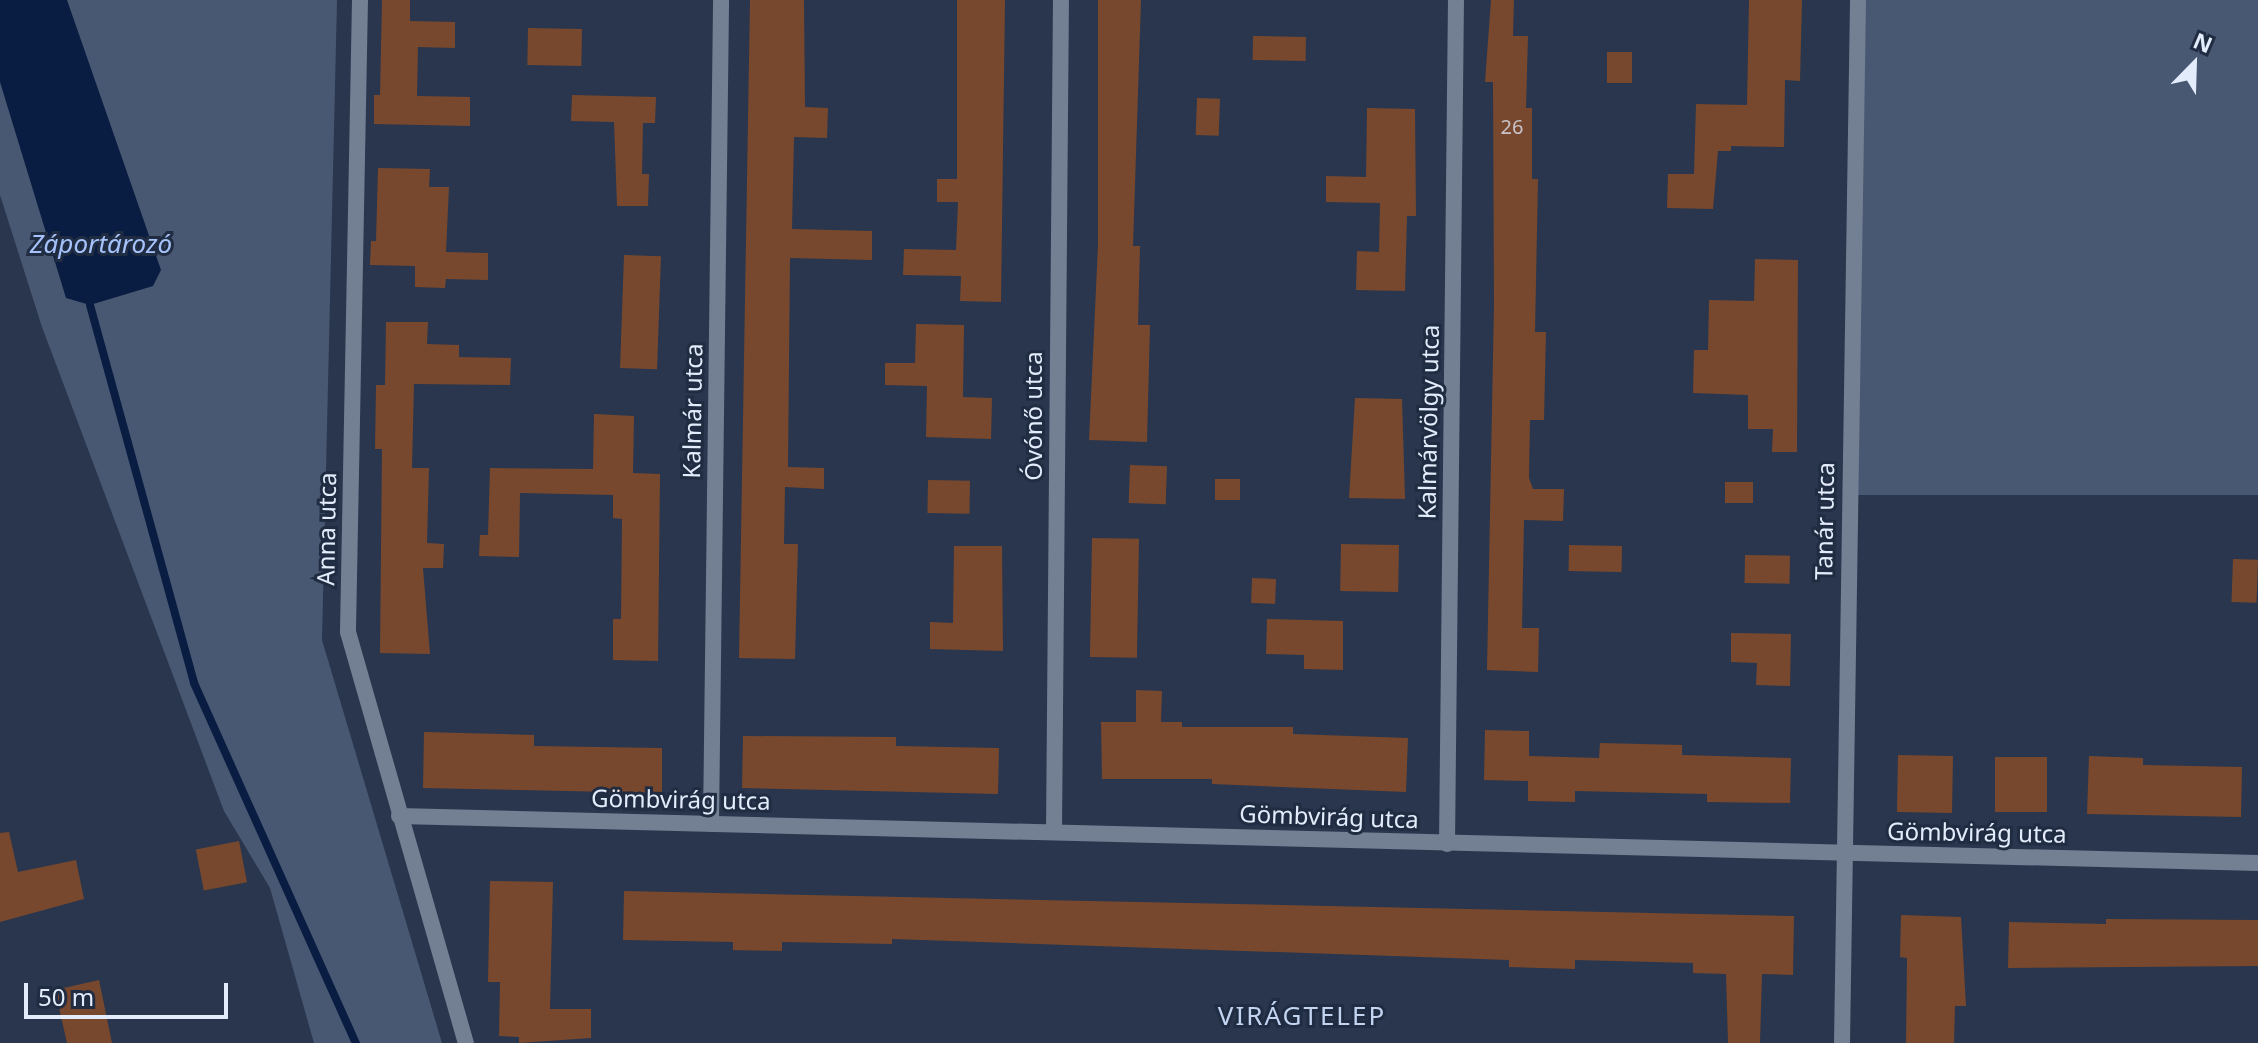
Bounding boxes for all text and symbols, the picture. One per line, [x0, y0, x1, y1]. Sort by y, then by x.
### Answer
north arrow [2154, 24, 2234, 104]
text: N [2189, 25, 2217, 59]
house number: 26 [1501, 114, 1523, 138]
water label: Záportározó [30, 228, 172, 260]
street label: Kalmárvölgy utca [1412, 324, 1444, 520]
street label: Kalmár utca [676, 343, 708, 479]
street label: Óvónő utca [1019, 351, 1047, 481]
street label: Tanár utca [1809, 462, 1839, 580]
street label: Anna utca [311, 472, 341, 586]
street label: Gömbvirág utca [591, 783, 771, 815]
street label: Gömbvirág utca [1239, 798, 1419, 834]
street label: Gömbvirág utca [1887, 816, 2067, 848]
scale bar [28, 967, 232, 1017]
text: 50 m [38, 980, 94, 1013]
district label: VIRÁGTELEP [1218, 1000, 1386, 1032]

